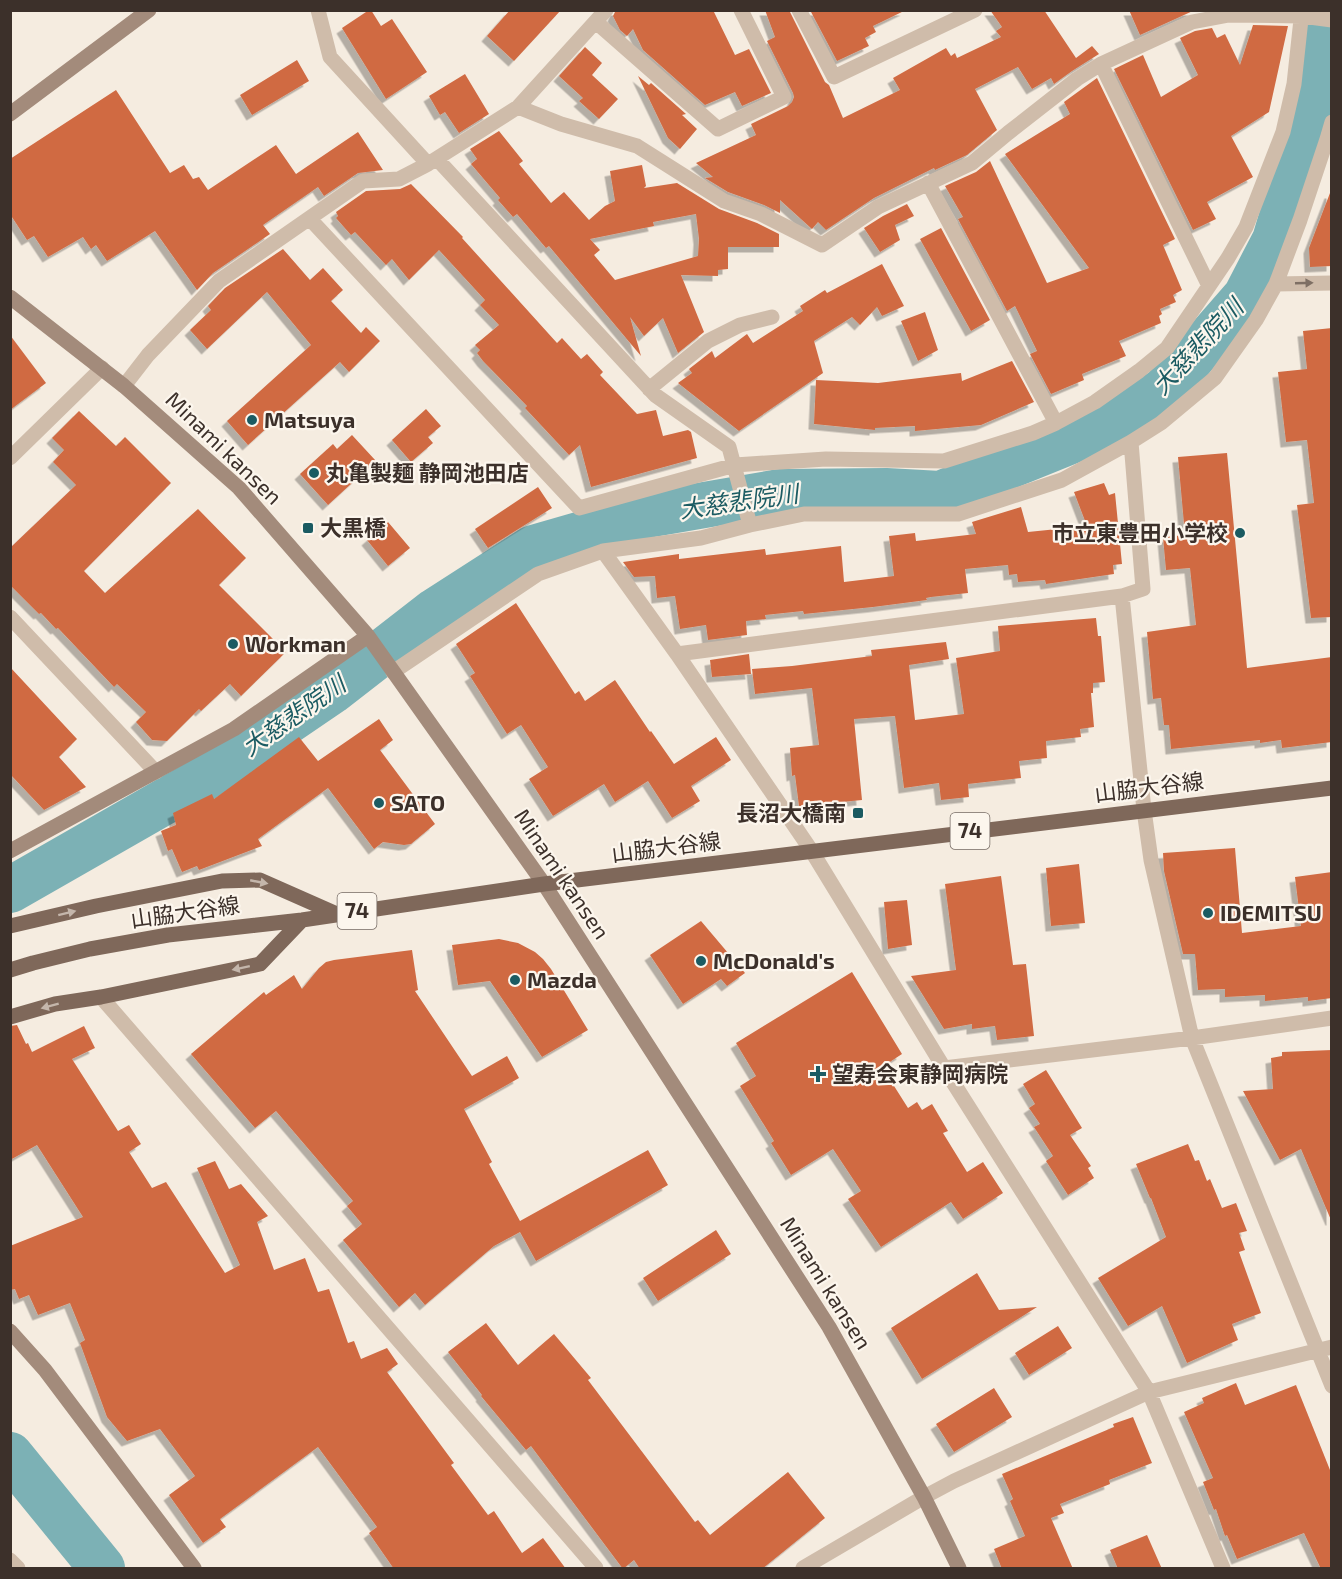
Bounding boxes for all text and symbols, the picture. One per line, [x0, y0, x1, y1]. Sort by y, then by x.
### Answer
one-way arrow [1294, 279, 1313, 288]
water label: 大慈悲院川 [1145, 290, 1250, 400]
street label: Minami kansen [161, 385, 288, 509]
place label: Matsuya [264, 406, 355, 433]
marker: Matsuya [245, 413, 259, 427]
place label: 丸亀製麺 静岡池田店 [326, 459, 529, 485]
marker: 丸亀製麺 静岡池田店 [307, 466, 321, 480]
water label: 大慈悲院川 [677, 477, 803, 523]
place label: 大黒橋 [320, 514, 386, 540]
place label: 市立東豊田小学校 [1052, 519, 1228, 545]
marker: 大黒橋 [301, 521, 315, 535]
marker: 市立東豊田小学校 [1233, 526, 1247, 540]
place label: Workman [245, 630, 346, 656]
marker: Workman [226, 637, 240, 651]
water label: 大慈悲院川 [236, 667, 353, 761]
street label: 山脇大谷線 [1093, 766, 1205, 806]
place label: SATO [391, 789, 445, 815]
marker: SATO [372, 796, 386, 810]
place label: 長沼大橋南 [736, 799, 846, 825]
street label: Minami kansen [510, 804, 616, 943]
marker: 長沼大橋南 [851, 806, 865, 820]
road number: 74 [950, 813, 990, 849]
street label: 山脇大谷線 [610, 826, 722, 866]
one-way arrow [250, 878, 269, 887]
street label: 山脇大谷線 [129, 890, 241, 932]
road number: 74 [338, 893, 376, 929]
place label: IDEMITSU [1220, 899, 1322, 925]
marker: IDEMITSU [1201, 906, 1215, 920]
one-way arrow [58, 907, 77, 917]
place label: McDonald's [713, 947, 835, 973]
marker: McDonald's [694, 954, 708, 968]
one-way arrow [232, 963, 251, 973]
place label: Mazda [527, 966, 597, 992]
marker: Mazda [508, 973, 522, 987]
one-way arrow [41, 1001, 59, 1011]
place label: 望寿会東静岡病院 [832, 1060, 1008, 1086]
marker: 望寿会東静岡病院 [809, 1065, 827, 1083]
street label: Minami kansen [776, 1212, 878, 1353]

